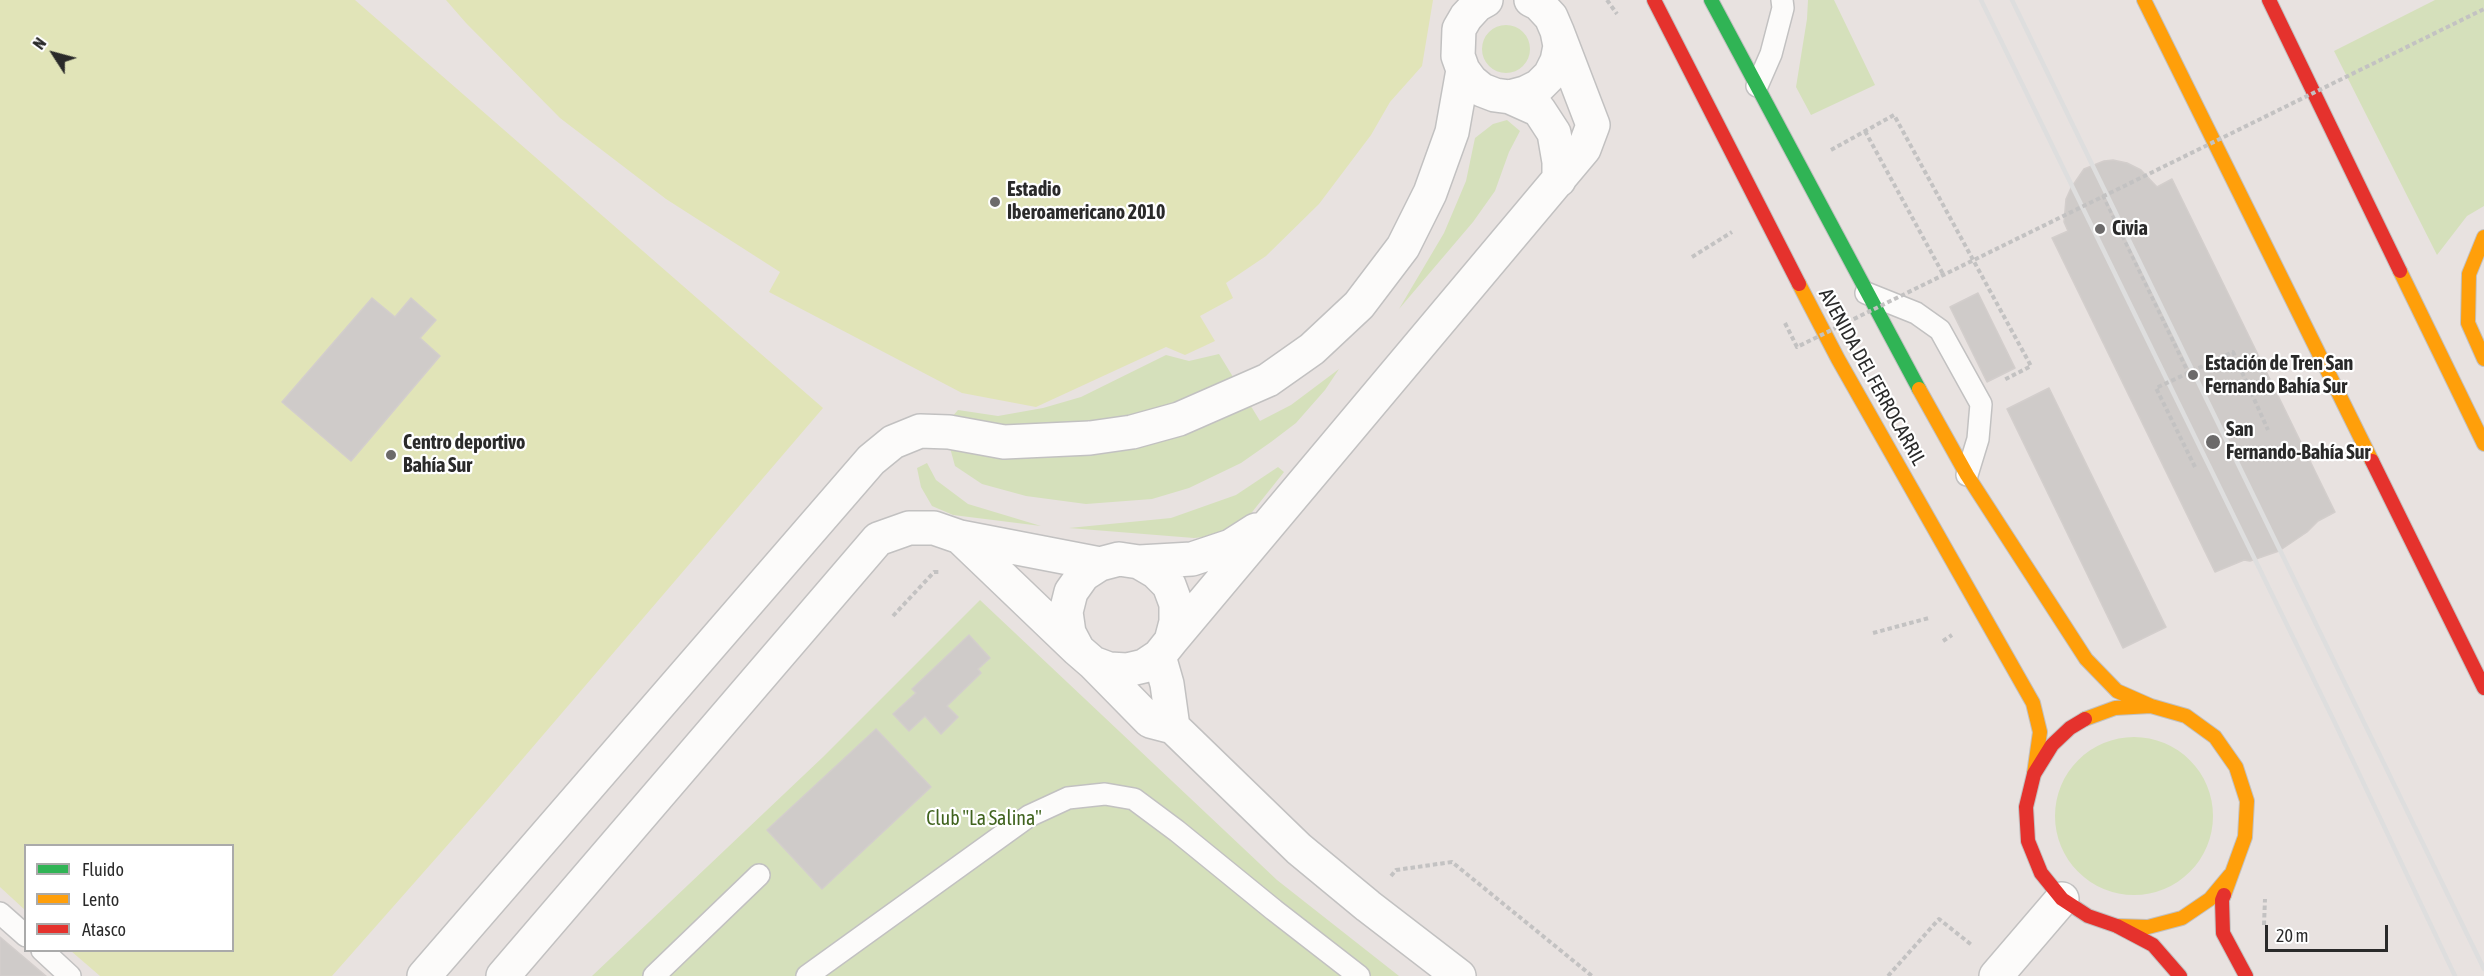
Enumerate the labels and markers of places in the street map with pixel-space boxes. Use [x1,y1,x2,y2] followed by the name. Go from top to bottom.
[1007,178,1165,225] place label: Estadio Iberoamericano 2010
[988,195,1002,209] marker: Estadio Iberoamericano 2010
[2112,217,2148,241] place label: Civia
[2093,222,2107,236] marker: Civia
[2205,352,2353,399] place label: Estación de Tren San Fernando Bahía Sur
[2186,368,2200,382] marker: Estación de Tren San Fernando Bahía Sur
[2226,418,2370,465] place label: San Fernando-Bahía Sur
[403,431,526,478] place label: Centro deportivo Bahía Sur
[2204,433,2222,451] marker: San Fernando-Bahía Sur
[384,448,398,462] marker: Centro deportivo Bahía Sur

